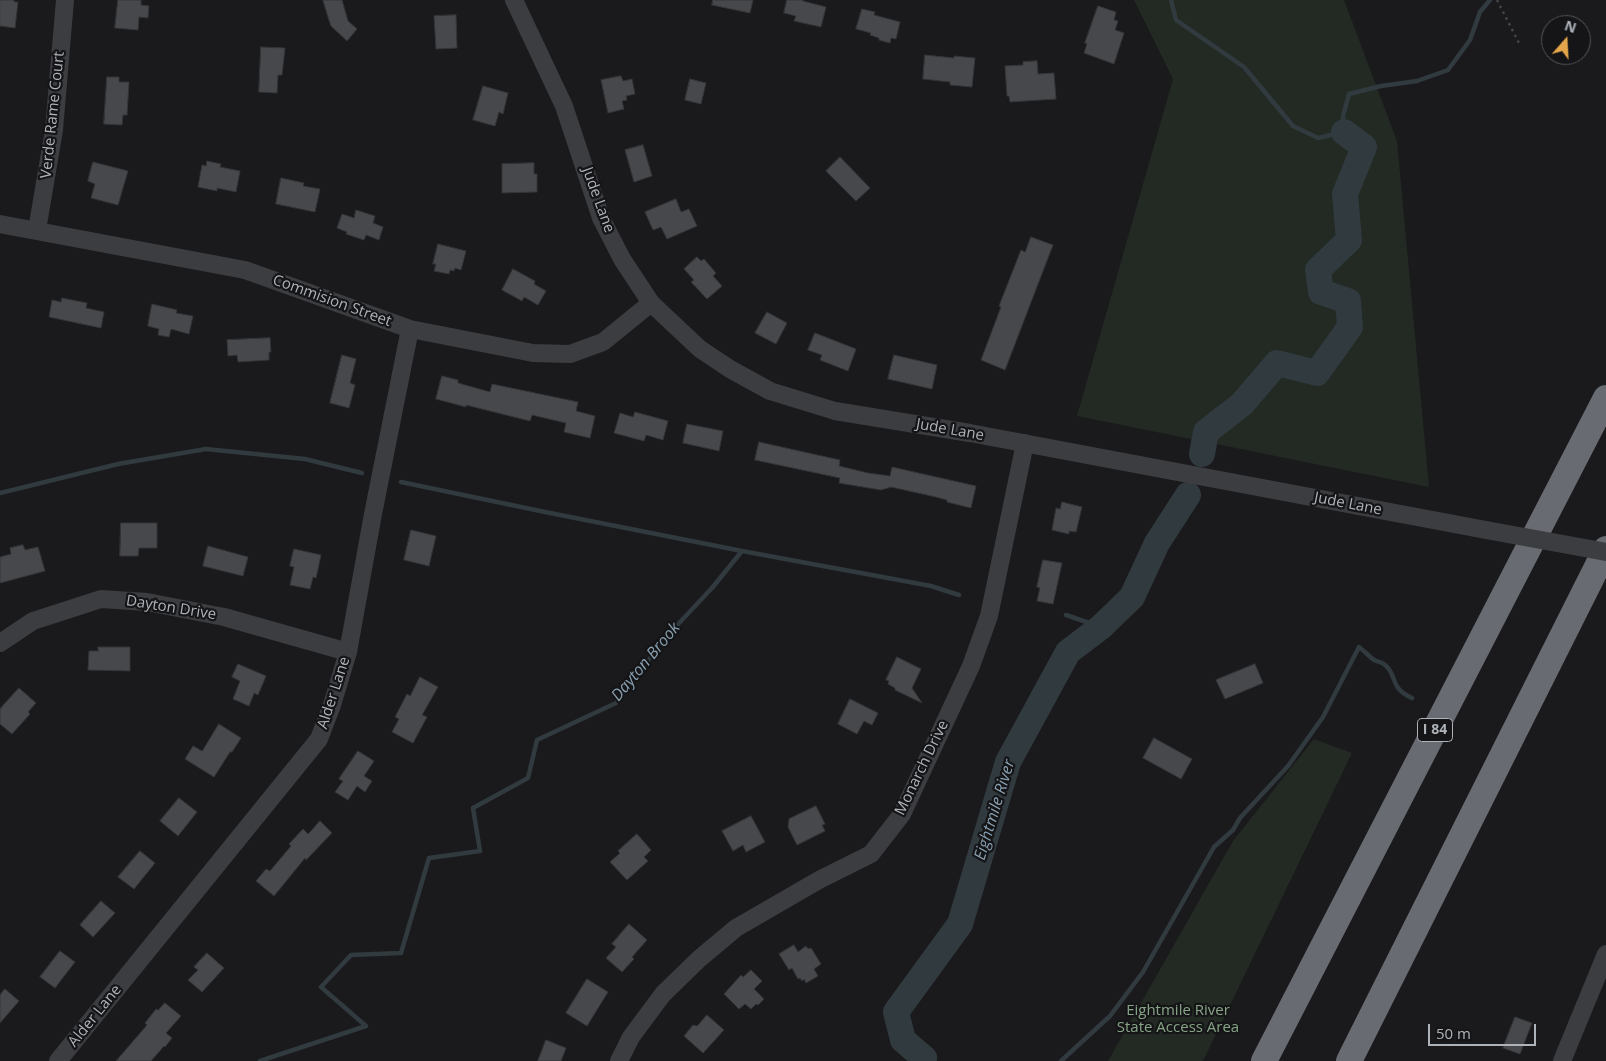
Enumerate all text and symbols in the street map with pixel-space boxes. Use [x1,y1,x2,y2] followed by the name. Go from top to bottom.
[1541,15,1591,65] north arrow
[1562,15,1579,37] text: N
[37,50,69,180] street label: Verde Rame Court
[578,165,618,235] street label: Jude Lane
[270,271,394,331] street label: Commision Street
[915,415,985,445] street label: Jude Lane
[1313,489,1383,519] street label: Jude Lane
[125,592,217,624] street label: Dayton Drive
[608,619,684,705] water label: Dayton Brook
[314,655,354,731] street label: Alder Lane
[891,718,953,818] street label: Monarch Drive
[1418,718,1452,742] road number: I 84
[971,757,1019,863] water label: Eightmile River
[65,981,125,1051] street label: Alder Lane
[1117,1002,1239,1037] park label: Eightmile River State Access Area
[1431,1014,1538,1046] scale bar
[1436,1023,1471,1043] text: 50 m

